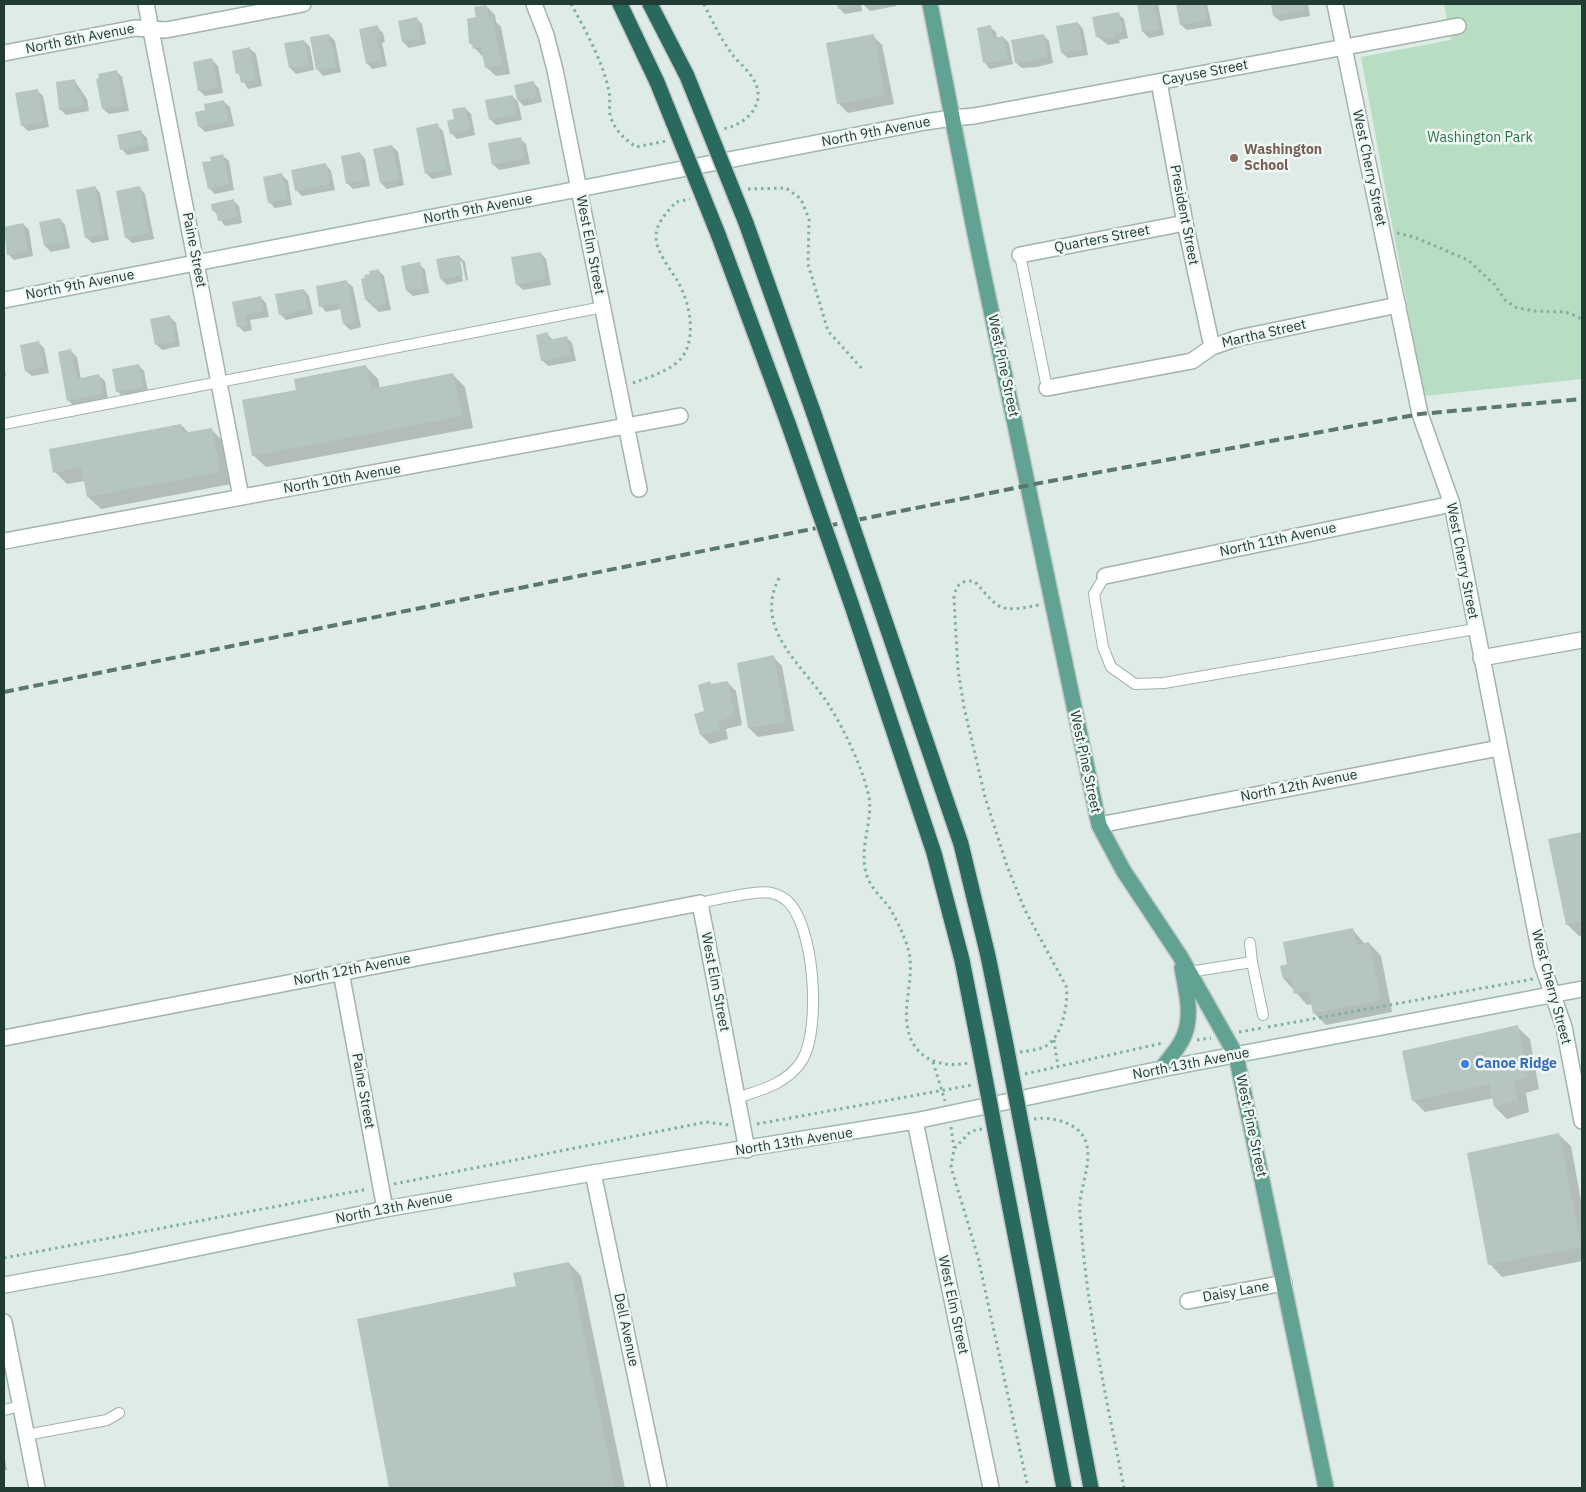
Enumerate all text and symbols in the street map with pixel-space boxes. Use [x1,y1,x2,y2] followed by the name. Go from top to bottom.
[24,20,136,58] street label: North 8th Avenue
[1161,56,1249,90] street label: Cayuse Street
[1348,108,1390,228] street label: West Cherry Street
[820,113,932,151] street label: North 9th Avenue
[1427,130,1533,146] park label: Washington Park
[1244,142,1322,174] place label: Washington School
[1228,152,1240,164] marker: Washington School
[1166,163,1202,267] street label: President Street
[422,190,534,228] street label: North 9th Avenue
[572,194,608,296] street label: West Elm Street
[178,211,210,289] street label: Paine Street
[1053,222,1151,256] street label: Quarters Street
[24,266,136,304] street label: North 9th Avenue
[984,313,1022,419] street label: West Pine Street
[1220,316,1308,352] street label: Martha Street
[282,460,402,498] street label: North 10th Avenue
[1442,501,1482,621] street label: West Cherry Street
[1218,519,1338,561] street label: North 11th Avenue
[1066,709,1104,815] street label: West Pine Street
[1239,766,1359,806] street label: North 12th Avenue
[1528,928,1574,1046] street label: West Cherry Street
[697,931,733,1033] street label: West Elm Street
[292,950,412,990] street label: North 12th Avenue
[1131,1044,1251,1084] street label: North 13th Avenue
[348,1052,378,1130] street label: Paine Street
[1475,1056,1557,1072] place label: Canoe Ridge
[1459,1058,1471,1070] marker: Canoe Ridge
[1232,1073,1270,1179] street label: West Pine Street
[734,1124,854,1160] street label: North 13th Avenue
[334,1188,454,1228] street label: North 13th Avenue
[934,1254,972,1356] street label: West Elm Street
[1201,1278,1271,1306] street label: Daisy Lane
[610,1292,642,1368] street label: Dell Avenue

